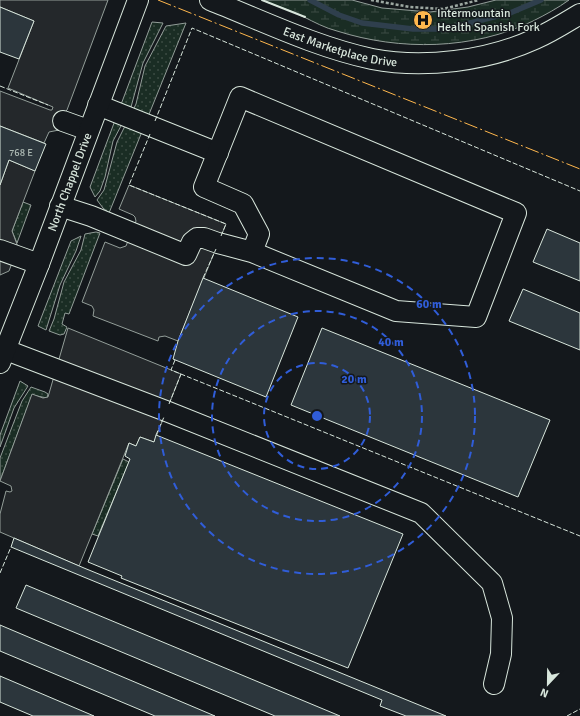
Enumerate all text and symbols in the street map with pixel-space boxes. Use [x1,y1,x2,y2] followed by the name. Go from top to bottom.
[437,6,540,35] place label: Intermountain Health Spanish Fork
[412,9,434,31] hospital icon: Intermountain Health Spanish Fork
[281,24,398,70] street label: East Marketplace Drive
[45,131,96,234] street label: North Chappel Drive
[9,147,33,159] house number: 768 E
[416,297,442,312] text: 60 m
[378,335,404,350] text: 40 m
[341,372,367,387] text: 20 m
[310,409,324,423] centre of rings
[528,664,568,704] north arrow
[538,685,550,700] text: N

